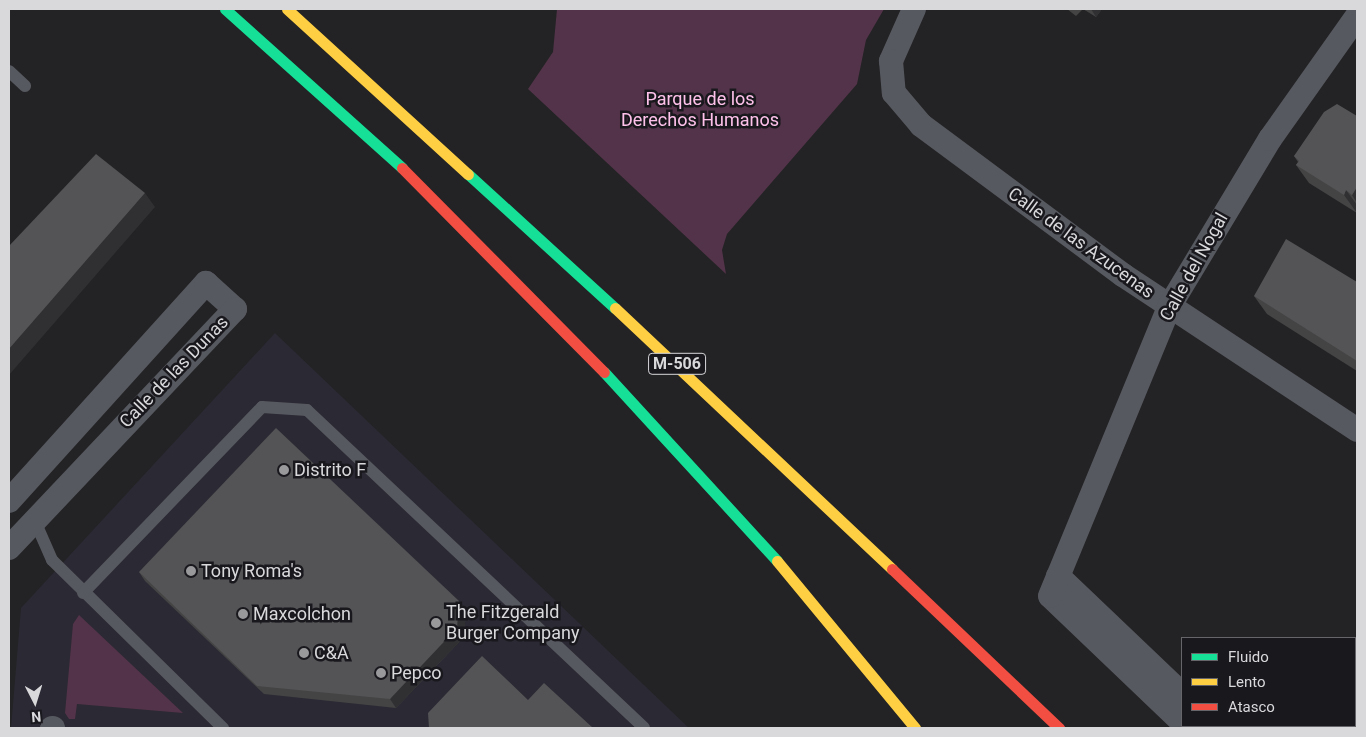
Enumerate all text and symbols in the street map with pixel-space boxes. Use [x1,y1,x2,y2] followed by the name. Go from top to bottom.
[621,89,779,132] park label: Parque de los Derechos Humanos
[1004,183,1158,303] street label: Calle de las Azucenas
[1155,209,1233,325] street label: Calle del Nogal
[115,312,233,432] street label: Calle de las Dunas
[647,350,707,378] road number: M-506
[294,459,366,481] place label: Distrito F
[278,464,290,476] marker: Distrito F
[201,560,302,582] place label: Tony Roma's
[185,565,197,577] marker: Tony Roma's
[446,602,579,644] place label: The Fitzgerald Burger Company
[253,603,351,625] place label: Maxcolchon
[237,608,249,620] marker: Maxcolchon
[430,617,442,629] marker: The Fitzgerald Burger Company
[1181,637,1356,727] legend
[314,642,349,664] place label: C&A
[298,647,310,659] marker: C&A
[1228,648,1269,666] text: Fluido
[391,662,442,684] place label: Pepco
[375,667,387,679] marker: Pepco
[1228,673,1266,691] text: Lento
[10,677,60,727] north arrow
[1228,698,1275,716] text: Atasco
[31,709,42,725] text: N

